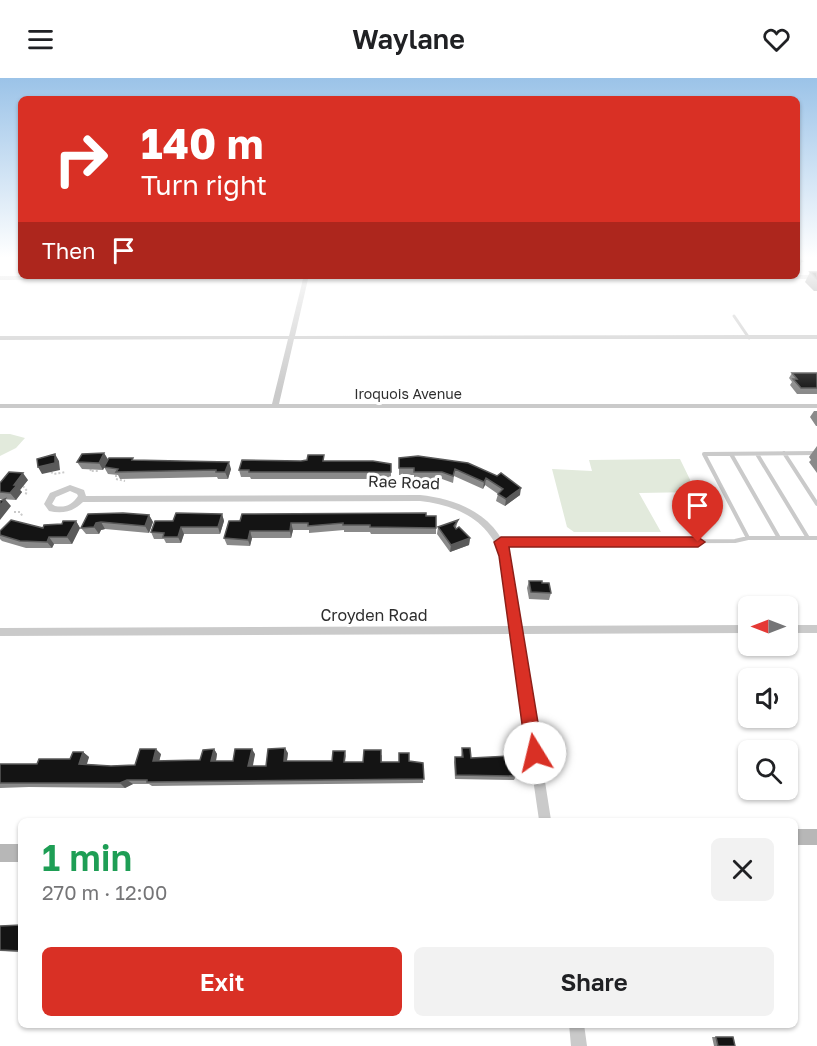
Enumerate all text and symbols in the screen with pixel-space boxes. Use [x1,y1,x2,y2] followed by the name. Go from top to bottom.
[24,23,57,56] icon: menu
[352,23,465,55] text: Waylane
[760,23,793,56] icon: heart
[141,118,263,168] text: 140 m
[42,120,120,198] icon: right
[141,169,267,201] text: Turn right
[107,234,140,267] icon: arrive
[42,237,95,264] text: Then
[354,385,462,402] street label: Iroquois Avenue
[368,471,440,493] street label: Rae Road
[672,480,723,542] pin
[681,489,714,522] icon: arrive
[738,596,798,656] north arrow
[738,596,798,800] map controls
[320,605,428,625] street label: Croyden Road
[738,668,798,728] button: sound
[503,721,567,785] position arrow
[738,740,798,800] button: search
[42,836,132,879] text: 1 min
[711,838,774,901] button: close
[42,880,167,904] text: 270 m · 12:00
[42,947,402,1016] button: Exit
[414,947,774,1016] button: Share

